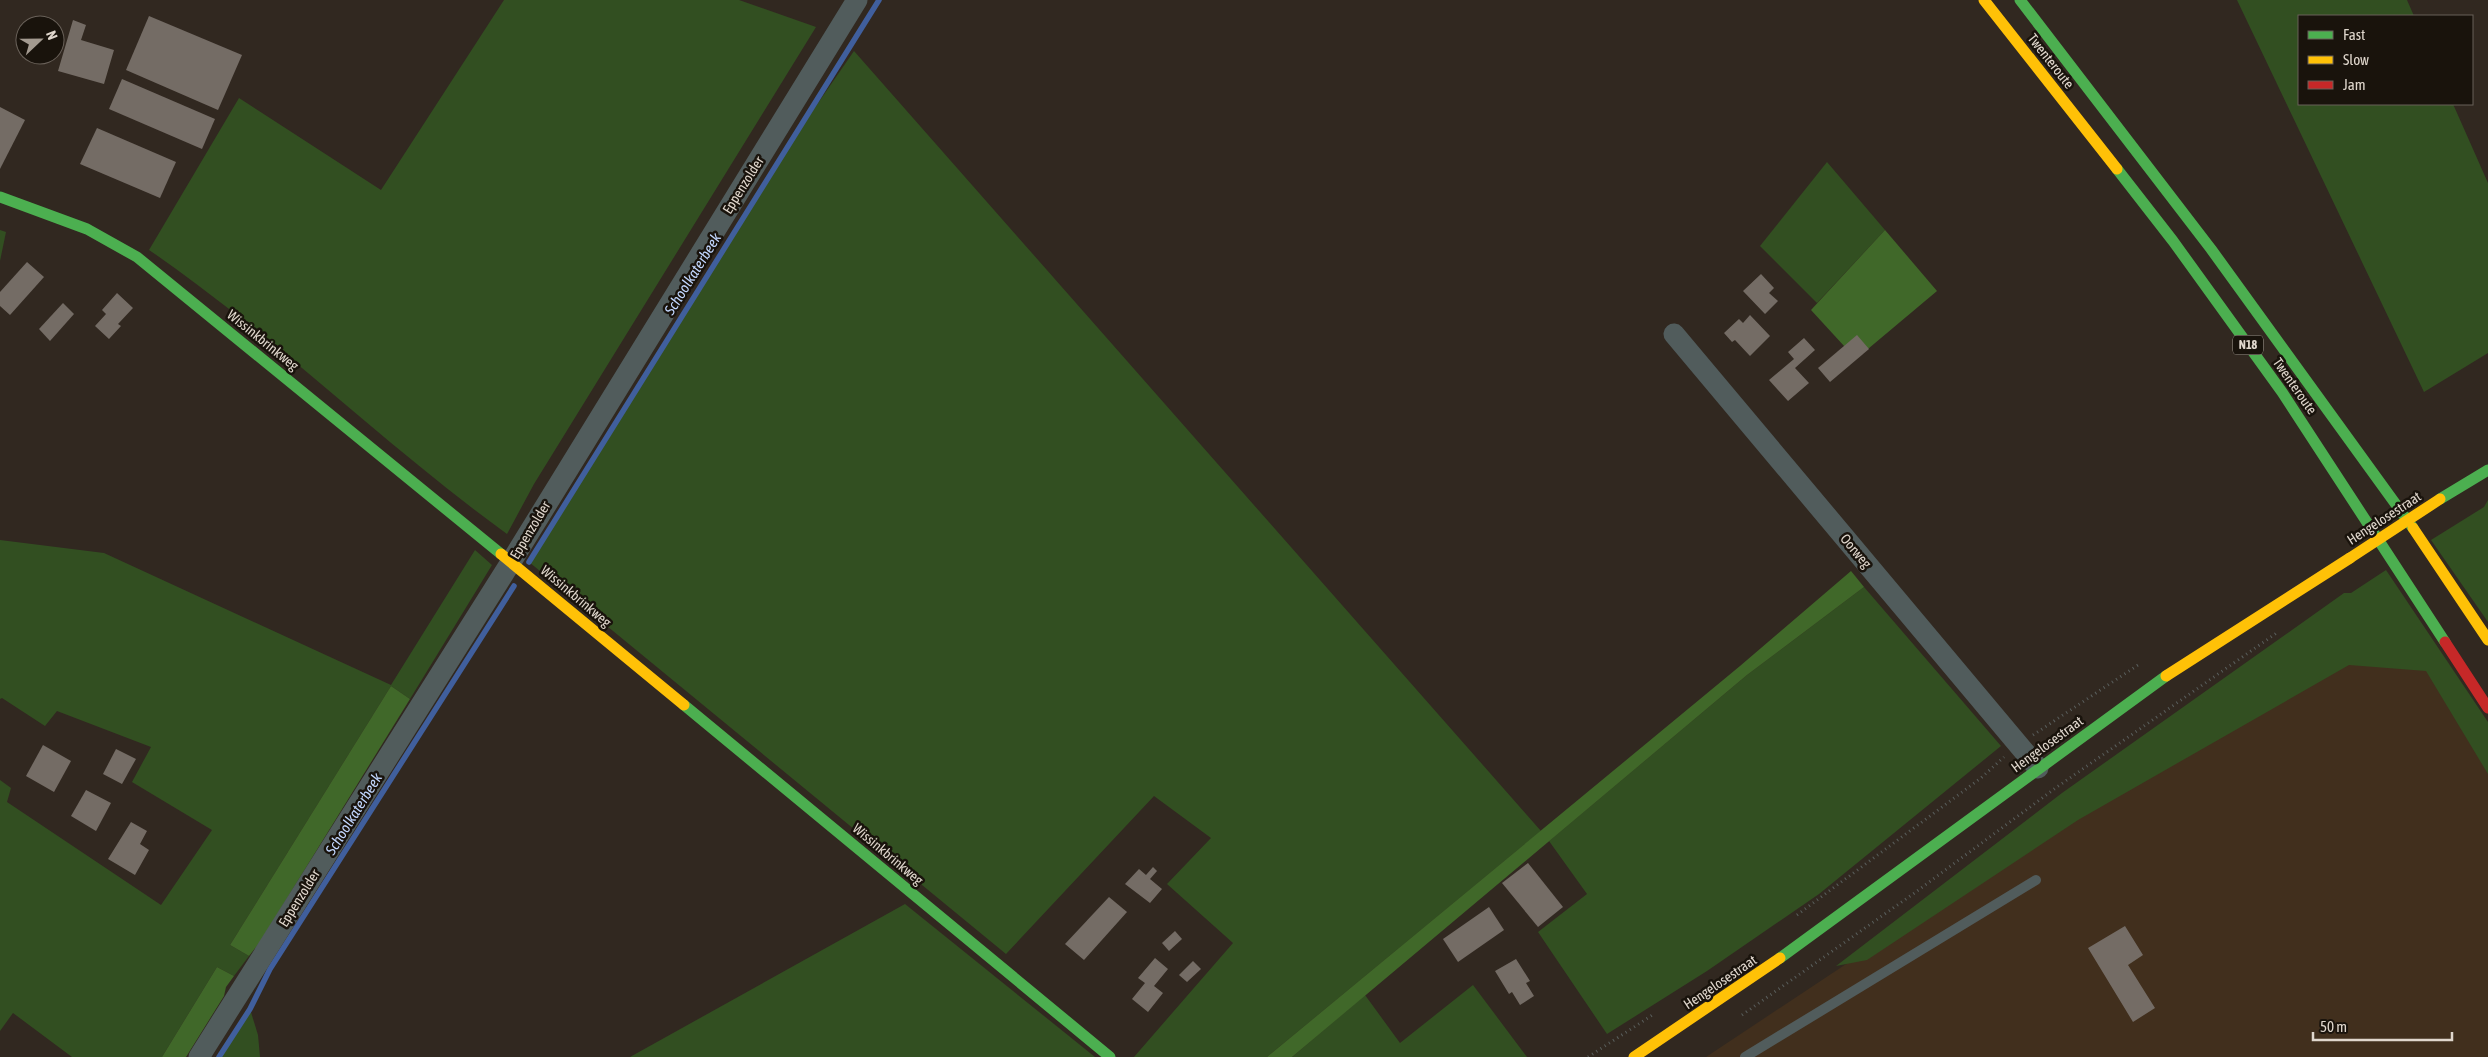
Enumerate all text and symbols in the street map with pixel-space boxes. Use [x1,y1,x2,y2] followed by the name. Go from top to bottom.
[15,15,65,65] north arrow
[2298,15,2473,105] legend
[2343,26,2365,43] text: Fast
[43,28,61,42] text: N
[2025,30,2077,92] street label: Twenteroute
[2343,51,2369,68] text: Slow
[2343,76,2366,93] text: Jam
[719,153,767,217] street label: Eppenzolder
[660,229,725,318] water label: Schoolkaterbeek
[224,306,302,374] street label: Wissinkbrinkweg
[2233,336,2263,354] road number: N18
[2270,355,2320,417] street label: Twenteroute
[2344,488,2424,548] street label: Hengelosestraat
[507,497,554,562] street label: Eppenzolder
[1837,531,1875,571] street label: Oorweg
[538,562,614,630] street label: Wissinkbrinkweg
[2008,713,2086,775] street label: Hengelosestraat
[321,769,386,858] water label: Schoolkaterbeek
[850,820,926,888] street label: Wissinkbrinkweg
[275,866,323,930] street label: Eppenzolder
[1680,952,1760,1012] street label: Hengelosestraat
[2313,1010,2452,1042] scale bar
[2320,1018,2347,1035] text: 50 m

